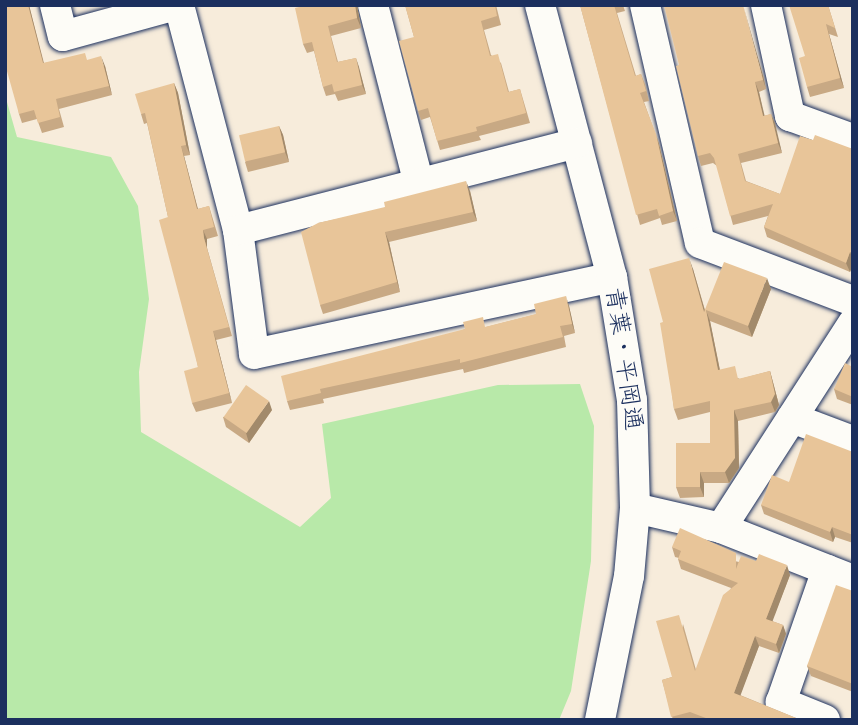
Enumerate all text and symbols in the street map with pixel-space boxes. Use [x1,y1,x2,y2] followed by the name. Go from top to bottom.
[599,286,647,432] street label: 青葉・平岡通

